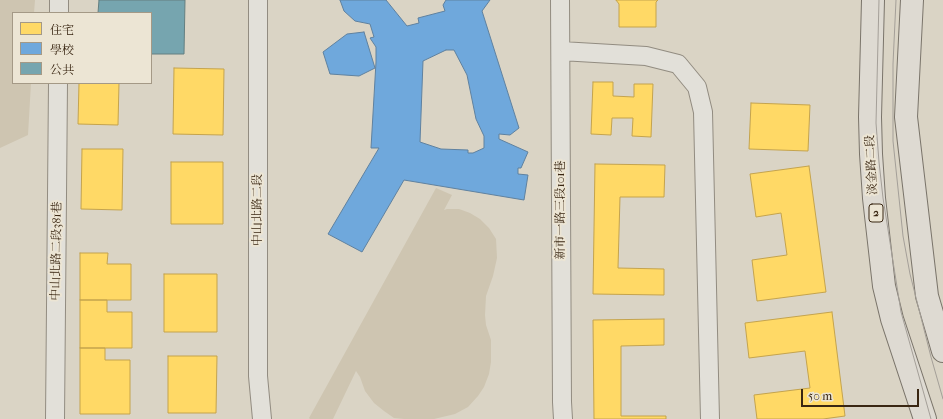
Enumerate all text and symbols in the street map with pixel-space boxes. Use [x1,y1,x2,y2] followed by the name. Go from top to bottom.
[12,12,152,84] legend
[50,23,74,37] text: 住宅
[50,43,74,57] text: 學校
[50,63,74,77] text: 公共
[863,135,881,195] street label: 淡金路二段
[554,160,568,260] street label: 新市一路三段101巷
[251,174,265,246] street label: 中山北路二段
[49,201,65,301] street label: 中山北路二段381巷
[869,204,883,222] road number: 2
[803,381,921,407] scale bar
[808,389,832,403] text: 50 m

